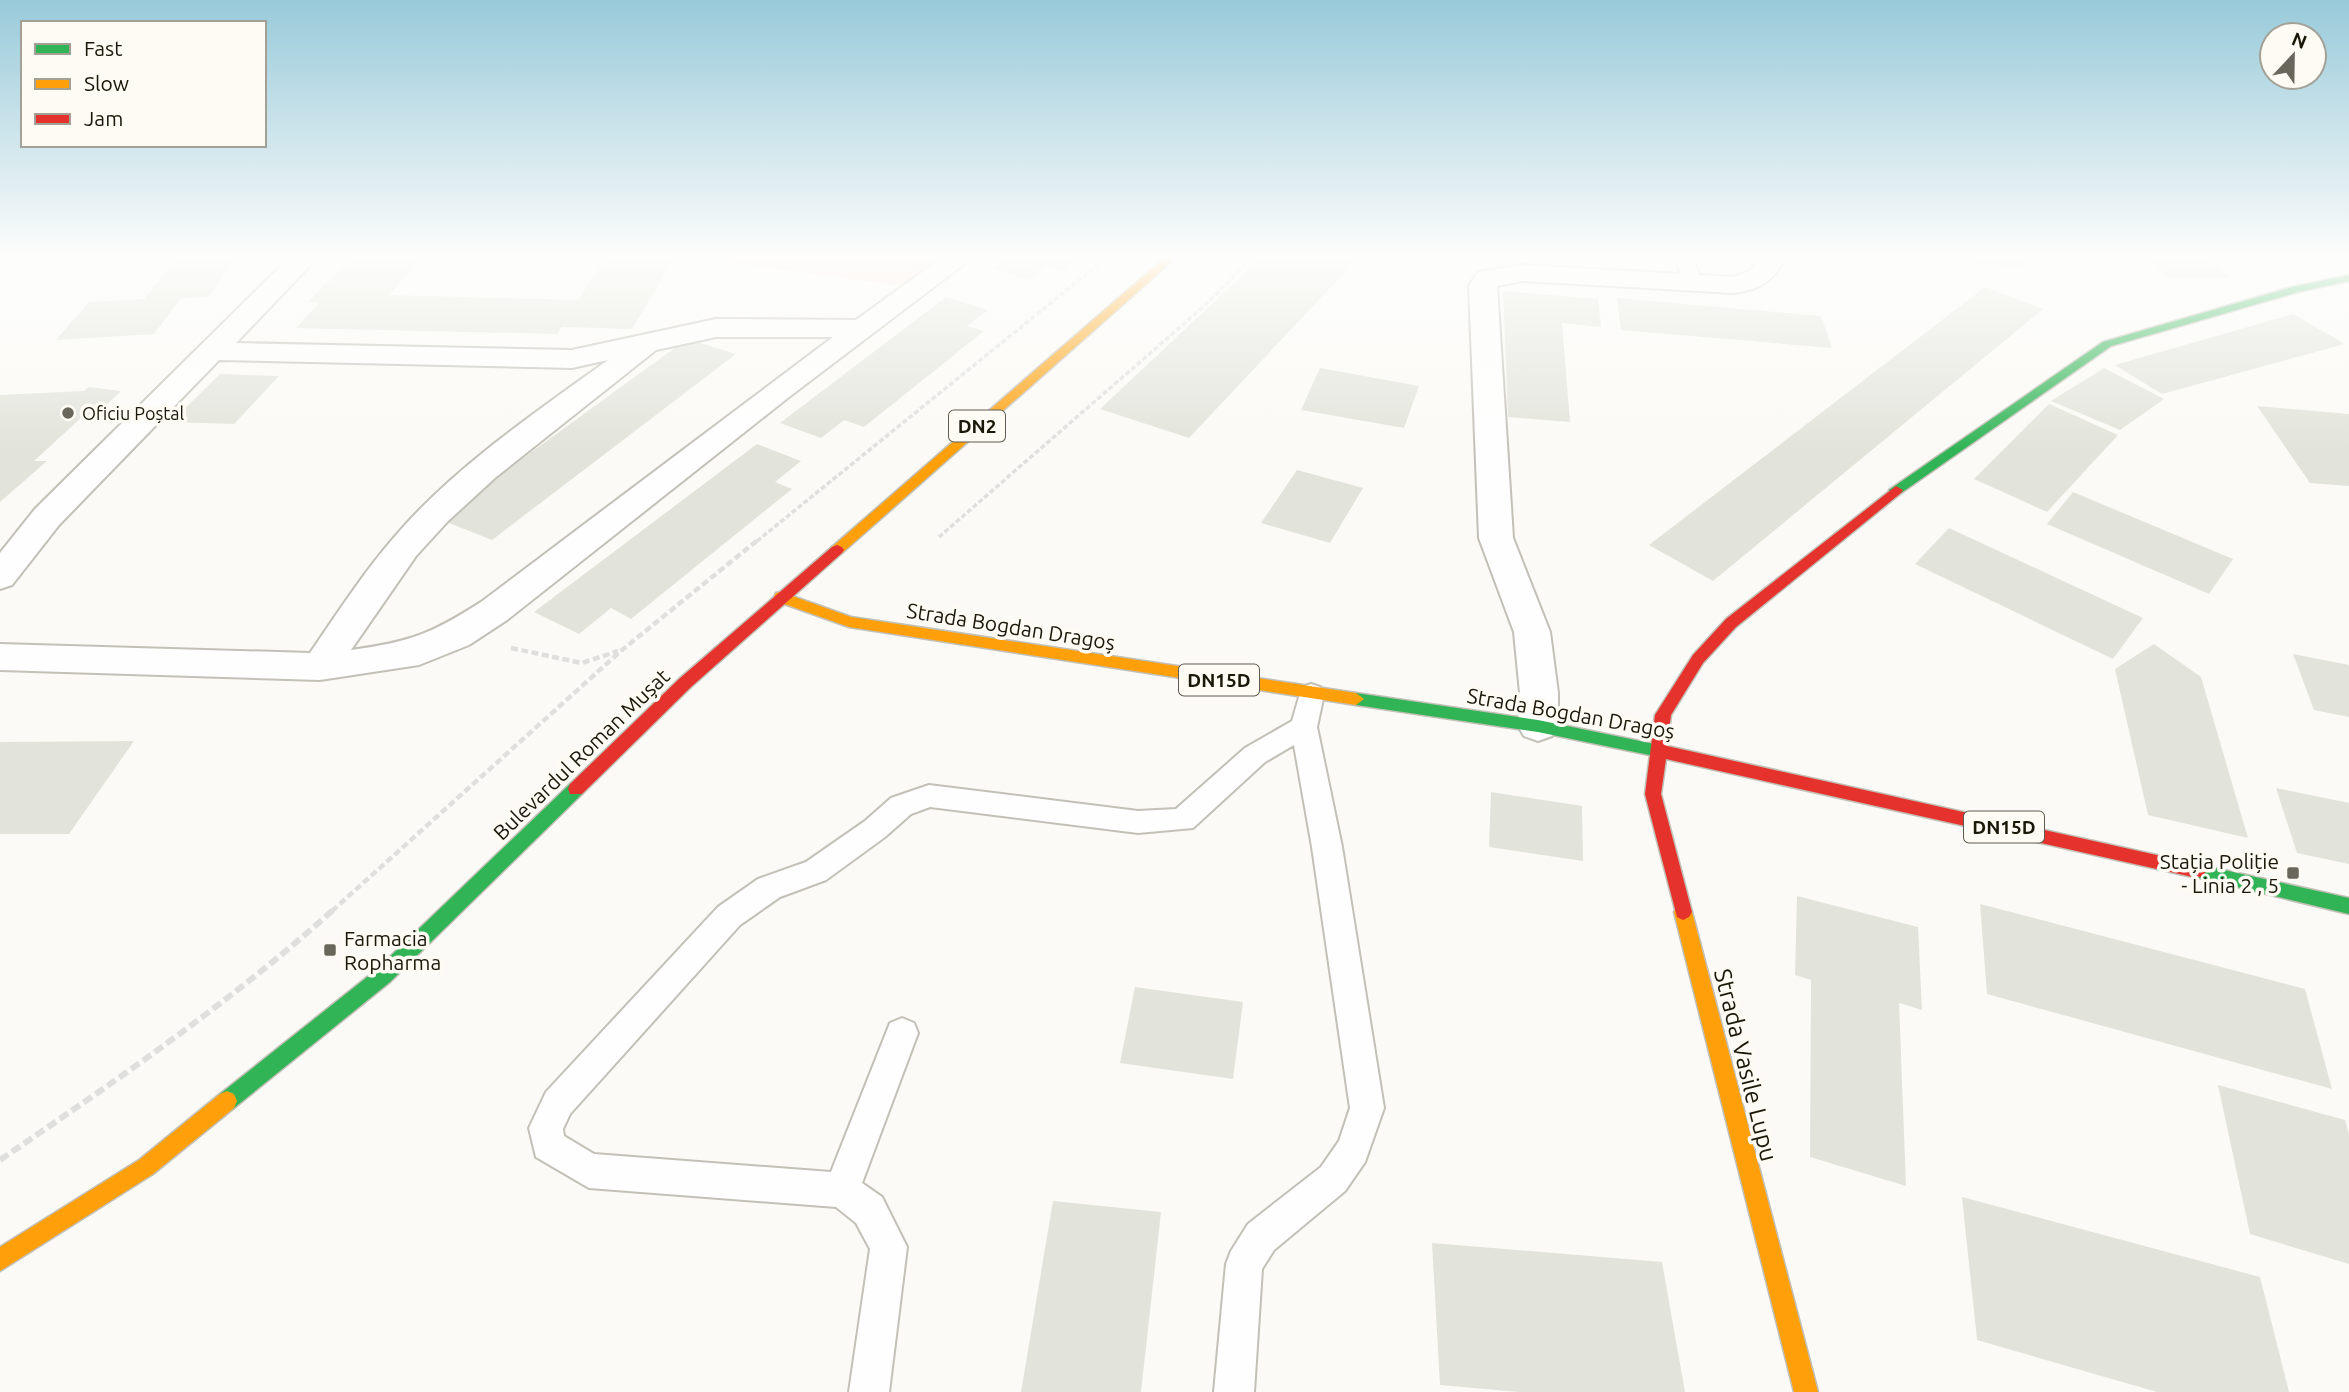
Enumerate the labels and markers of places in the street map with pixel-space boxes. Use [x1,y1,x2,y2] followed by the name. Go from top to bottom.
[82,403,185,423] place label: Oficiu Poștal
[60,405,76,421] marker: Oficiu Poștal
[2160,849,2279,897] place label: Stația Poliție - Linia 2 , 5
[2285,865,2301,881] marker: Stația Poliție - Linia 2 , 5
[344,926,441,974] place label: Farmacia Ropharma
[322,942,338,958] marker: Farmacia Ropharma

